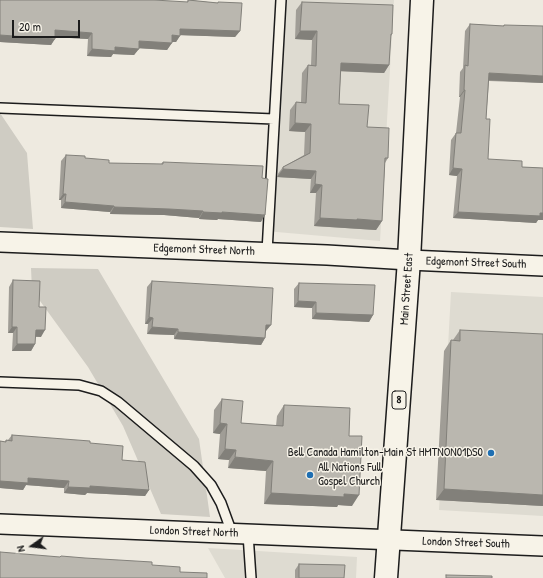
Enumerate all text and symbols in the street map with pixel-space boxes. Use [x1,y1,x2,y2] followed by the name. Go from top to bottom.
[14,12,82,38] scale bar
[19,18,41,35] text: 20 m
[153,241,255,259] street label: Edgemont Street North
[397,253,417,325] street label: Main Street East
[426,254,526,272] street label: Edgemont Street South
[392,391,406,409] road number: 8
[288,446,483,460] place label: Bell Canada Hamilton-Main St HMTNON01DS0
[486,448,496,458] marker: Bell Canada Hamilton-Main St HMTNON01DS0
[318,461,382,489] place label: All Nations Full Gospel Church
[305,470,315,480] marker: All Nations Full Gospel Church
[150,523,238,541] street label: London Street North
[12,526,52,566] north arrow
[422,534,510,552] street label: London Street South
[13,544,28,553] text: N

